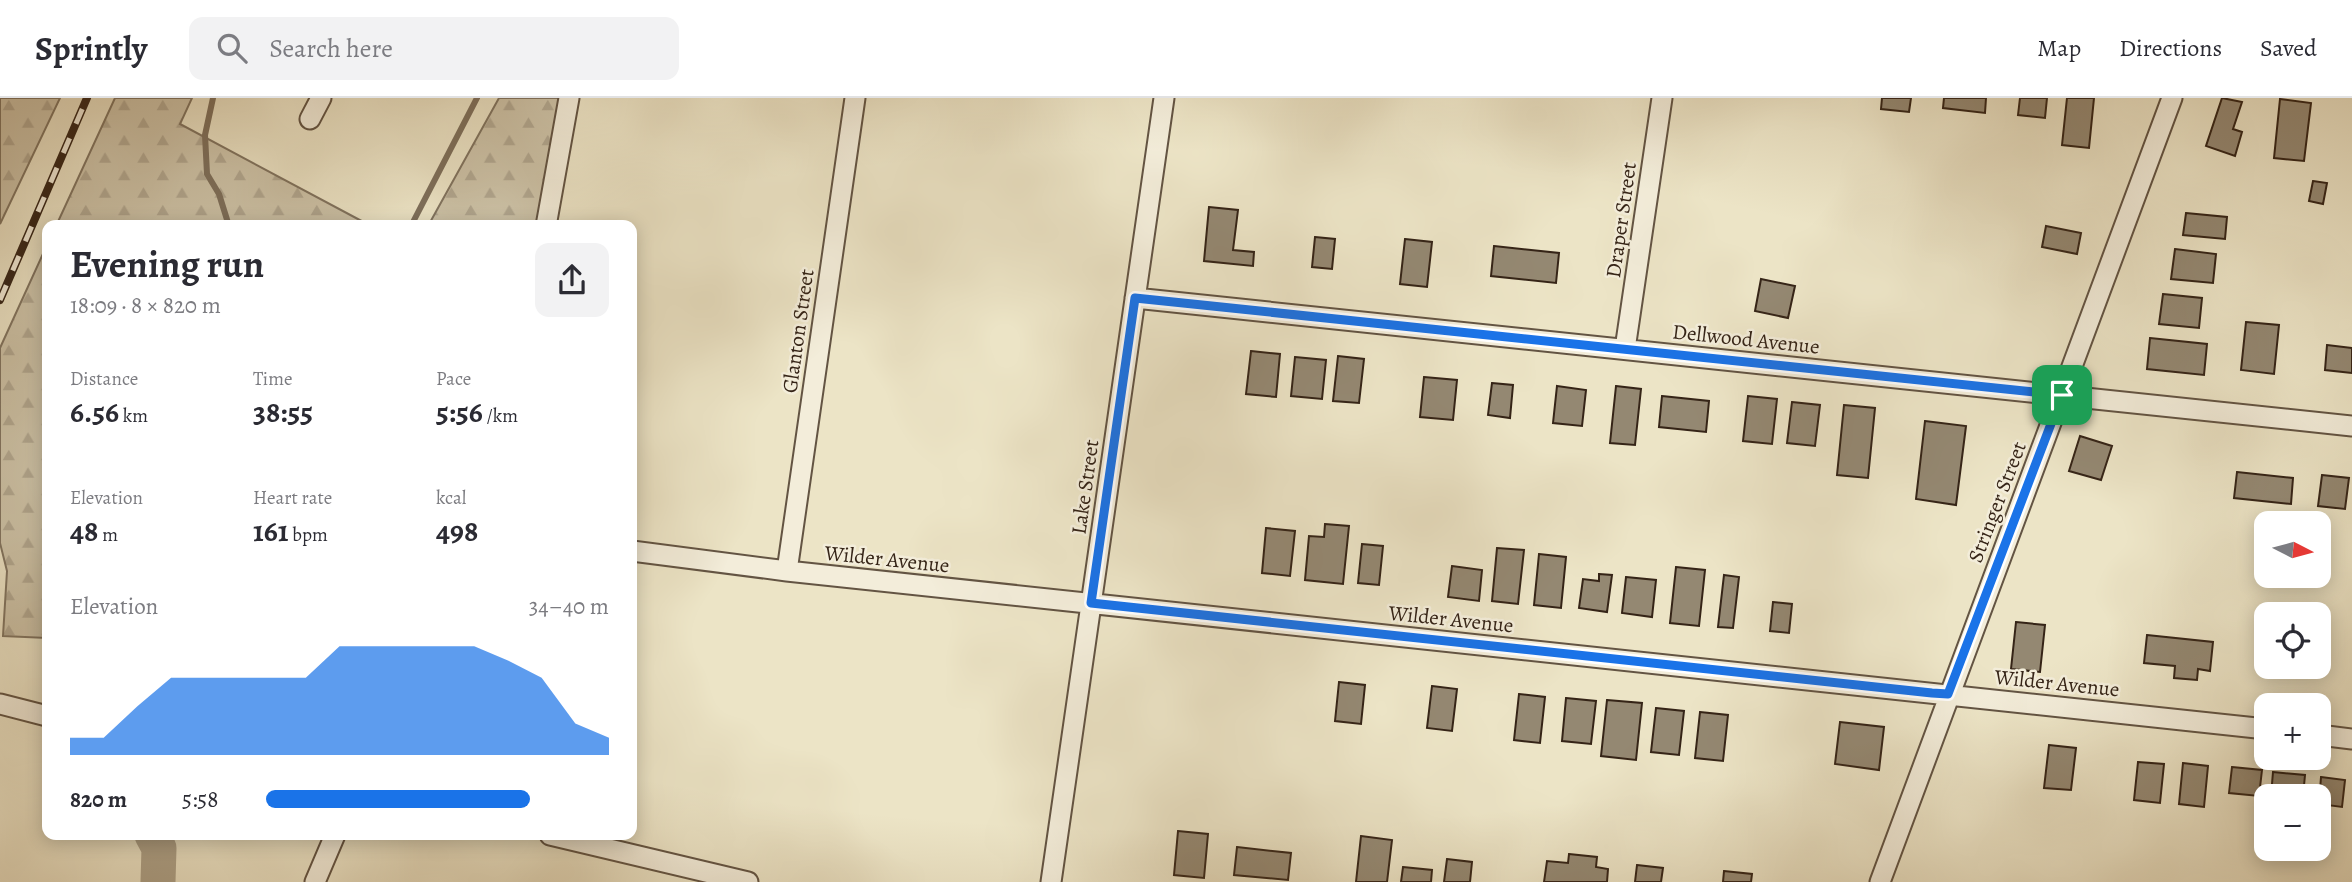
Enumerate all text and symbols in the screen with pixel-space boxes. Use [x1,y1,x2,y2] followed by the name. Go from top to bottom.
[189,17,679,80] search box
[35,26,147,71] text: Sprintly
[213,29,251,67] icon: search
[269,31,393,66] text: Search here
[2037,32,2081,64] text: Map
[2119,32,2222,64] text: Directions
[2260,32,2317,64] text: Saved
[1599,160,1643,280] street label: Draper Street
[70,238,264,290] text: Evening run
[535,243,609,317] button: share
[775,267,821,395] street label: Glanton Street
[70,290,221,321] text: 18:09 · 8 × 820 m
[1671,317,1821,361] street label: Dellwood Avenue
[2032,365,2092,425] pin
[70,366,138,392] text: Distance
[253,366,292,392] text: Time
[436,366,471,392] text: Pace
[2043,376,2081,414] icon: arrive
[70,392,119,432] text: 6.56
[253,392,313,432] text: 38:55
[436,392,483,432] text: 5:56
[119,403,148,429] text: km
[483,403,518,429] text: /km
[1961,437,2033,566] street label: Stringer Street
[1064,438,1106,536] street label: Lake Street
[70,485,143,511] text: Elevation
[253,485,332,511] text: Heart rate
[436,485,466,511] text: kcal
[70,511,99,551] text: 48
[253,511,289,551] text: 161
[436,511,478,551] text: 498
[2254,511,2331,588] north arrow
[2254,511,2331,861] map controls
[99,522,118,548] text: m
[289,522,328,548] text: bpm
[822,538,951,579] street label: Wilder Avenue
[70,591,158,622] text: Elevation
[529,591,609,622] text: 34–40 m
[1386,598,1515,639] street label: Wilder Avenue
[2254,602,2331,679] button: locate
[1992,662,2121,703] street label: Wilder Avenue
[2254,693,2331,770] button: +
[70,784,127,815] text: 820 m
[182,784,218,815] text: 5:58
[2254,784,2331,861] button: −

